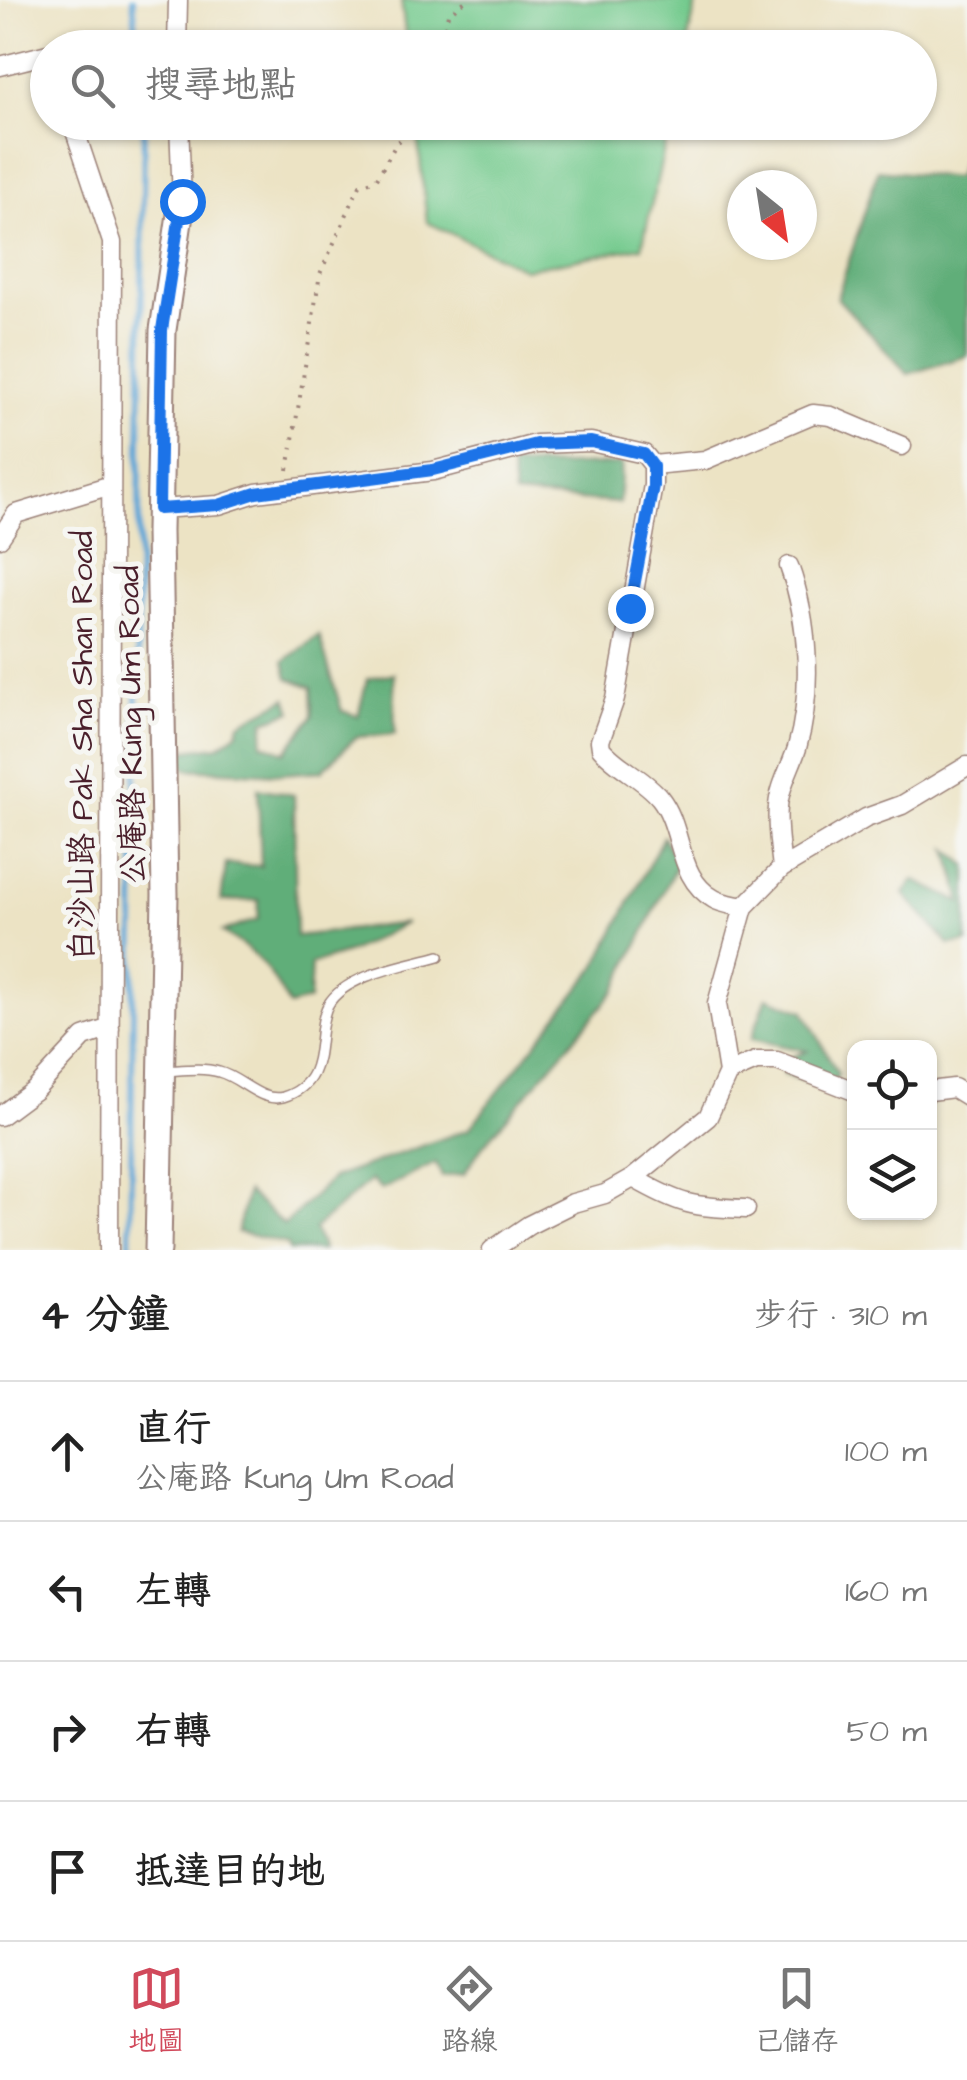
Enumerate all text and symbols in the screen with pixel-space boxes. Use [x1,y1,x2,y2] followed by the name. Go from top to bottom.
[30,30,937,140] search box
[65,58,120,113] icon: search
[145,60,297,112] text: 搜尋地點
[727,170,817,260] north arrow
[160,179,206,225] route start
[60,531,105,961] street label: 白沙山路 Pak Sha Shan Road
[106,565,157,885] street label: 公庵路 Kung Um Road
[608,586,654,632] route end
[847,1040,937,1220] map controls
[847,1040,937,1130] button: locate
[847,1130,937,1220] button: layers
[40,1287,169,1345] text: 4 分鐘
[755,1293,927,1338] text: 步行 · 310 m
[135,1403,211,1455] text: 直行
[40,1424,95,1479] icon: ahead
[845,1429,927,1474] text: 100 m
[135,1456,454,1501] text: 公庵路 Kung Um Road
[40,1564,95,1619] icon: left
[135,1566,211,1618] text: 左轉
[845,1569,927,1614] text: 160 m
[40,1704,95,1759] icon: right
[135,1706,211,1758] text: 右轉
[846,1709,927,1754] text: 50 m
[40,1844,95,1899] icon: arrive
[135,1846,325,1898] text: 抵達目的地
[128,1961,185,2061] tab: 地圖
[441,1961,498,2061] tab: 路線
[754,1961,839,2061] tab: 已儲存

